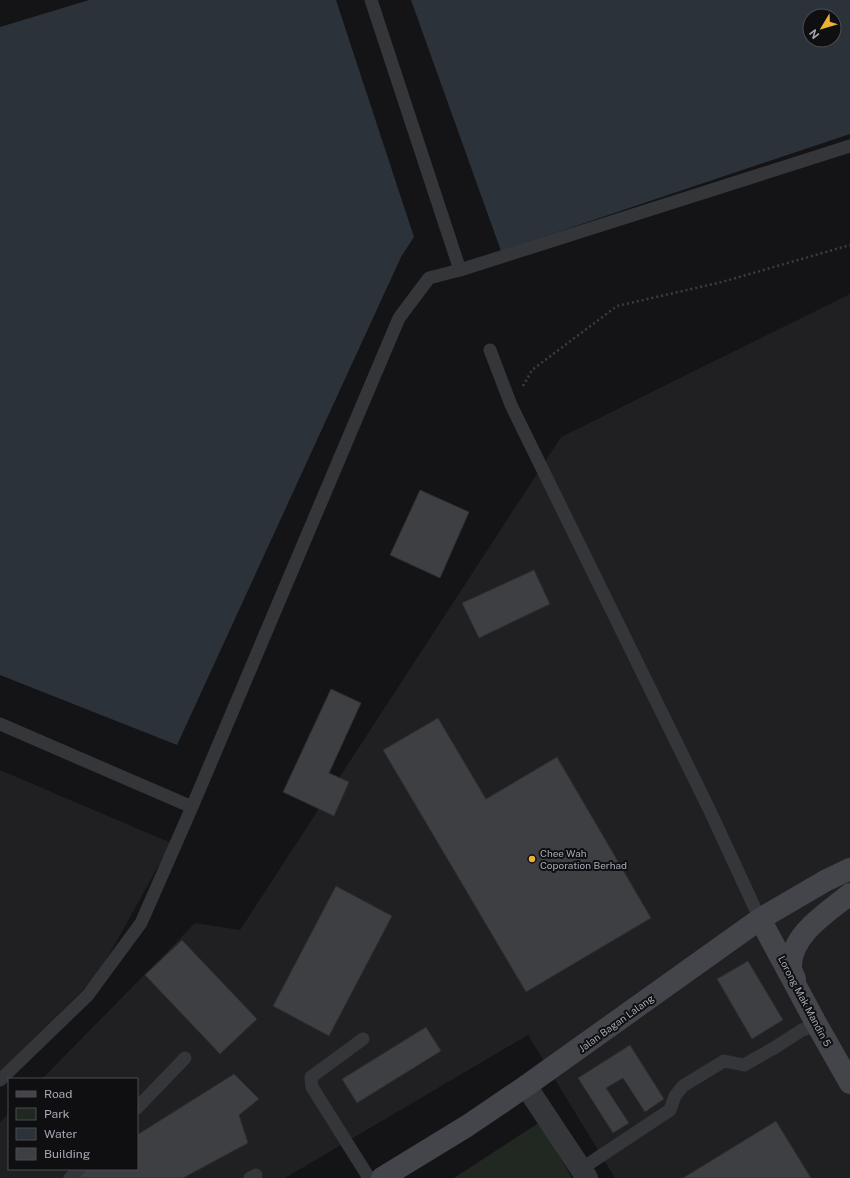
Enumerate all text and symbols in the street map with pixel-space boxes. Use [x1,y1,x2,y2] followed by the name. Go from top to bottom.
[802,8,842,48] north arrow
[807,27,821,41] text: N
[540,847,627,871] place label: Chee Wah Coporation Berhad
[527,854,537,864] marker: Chee Wah Coporation Berhad
[776,954,834,1048] street label: Lorong Mak Mandin 5
[576,992,656,1054] street label: Jalan Bagan Lalang
[8,1078,138,1170] legend
[44,1087,72,1101] text: Road
[44,1107,70,1121] text: Park
[44,1127,78,1141] text: Water
[44,1147,90,1161] text: Building

